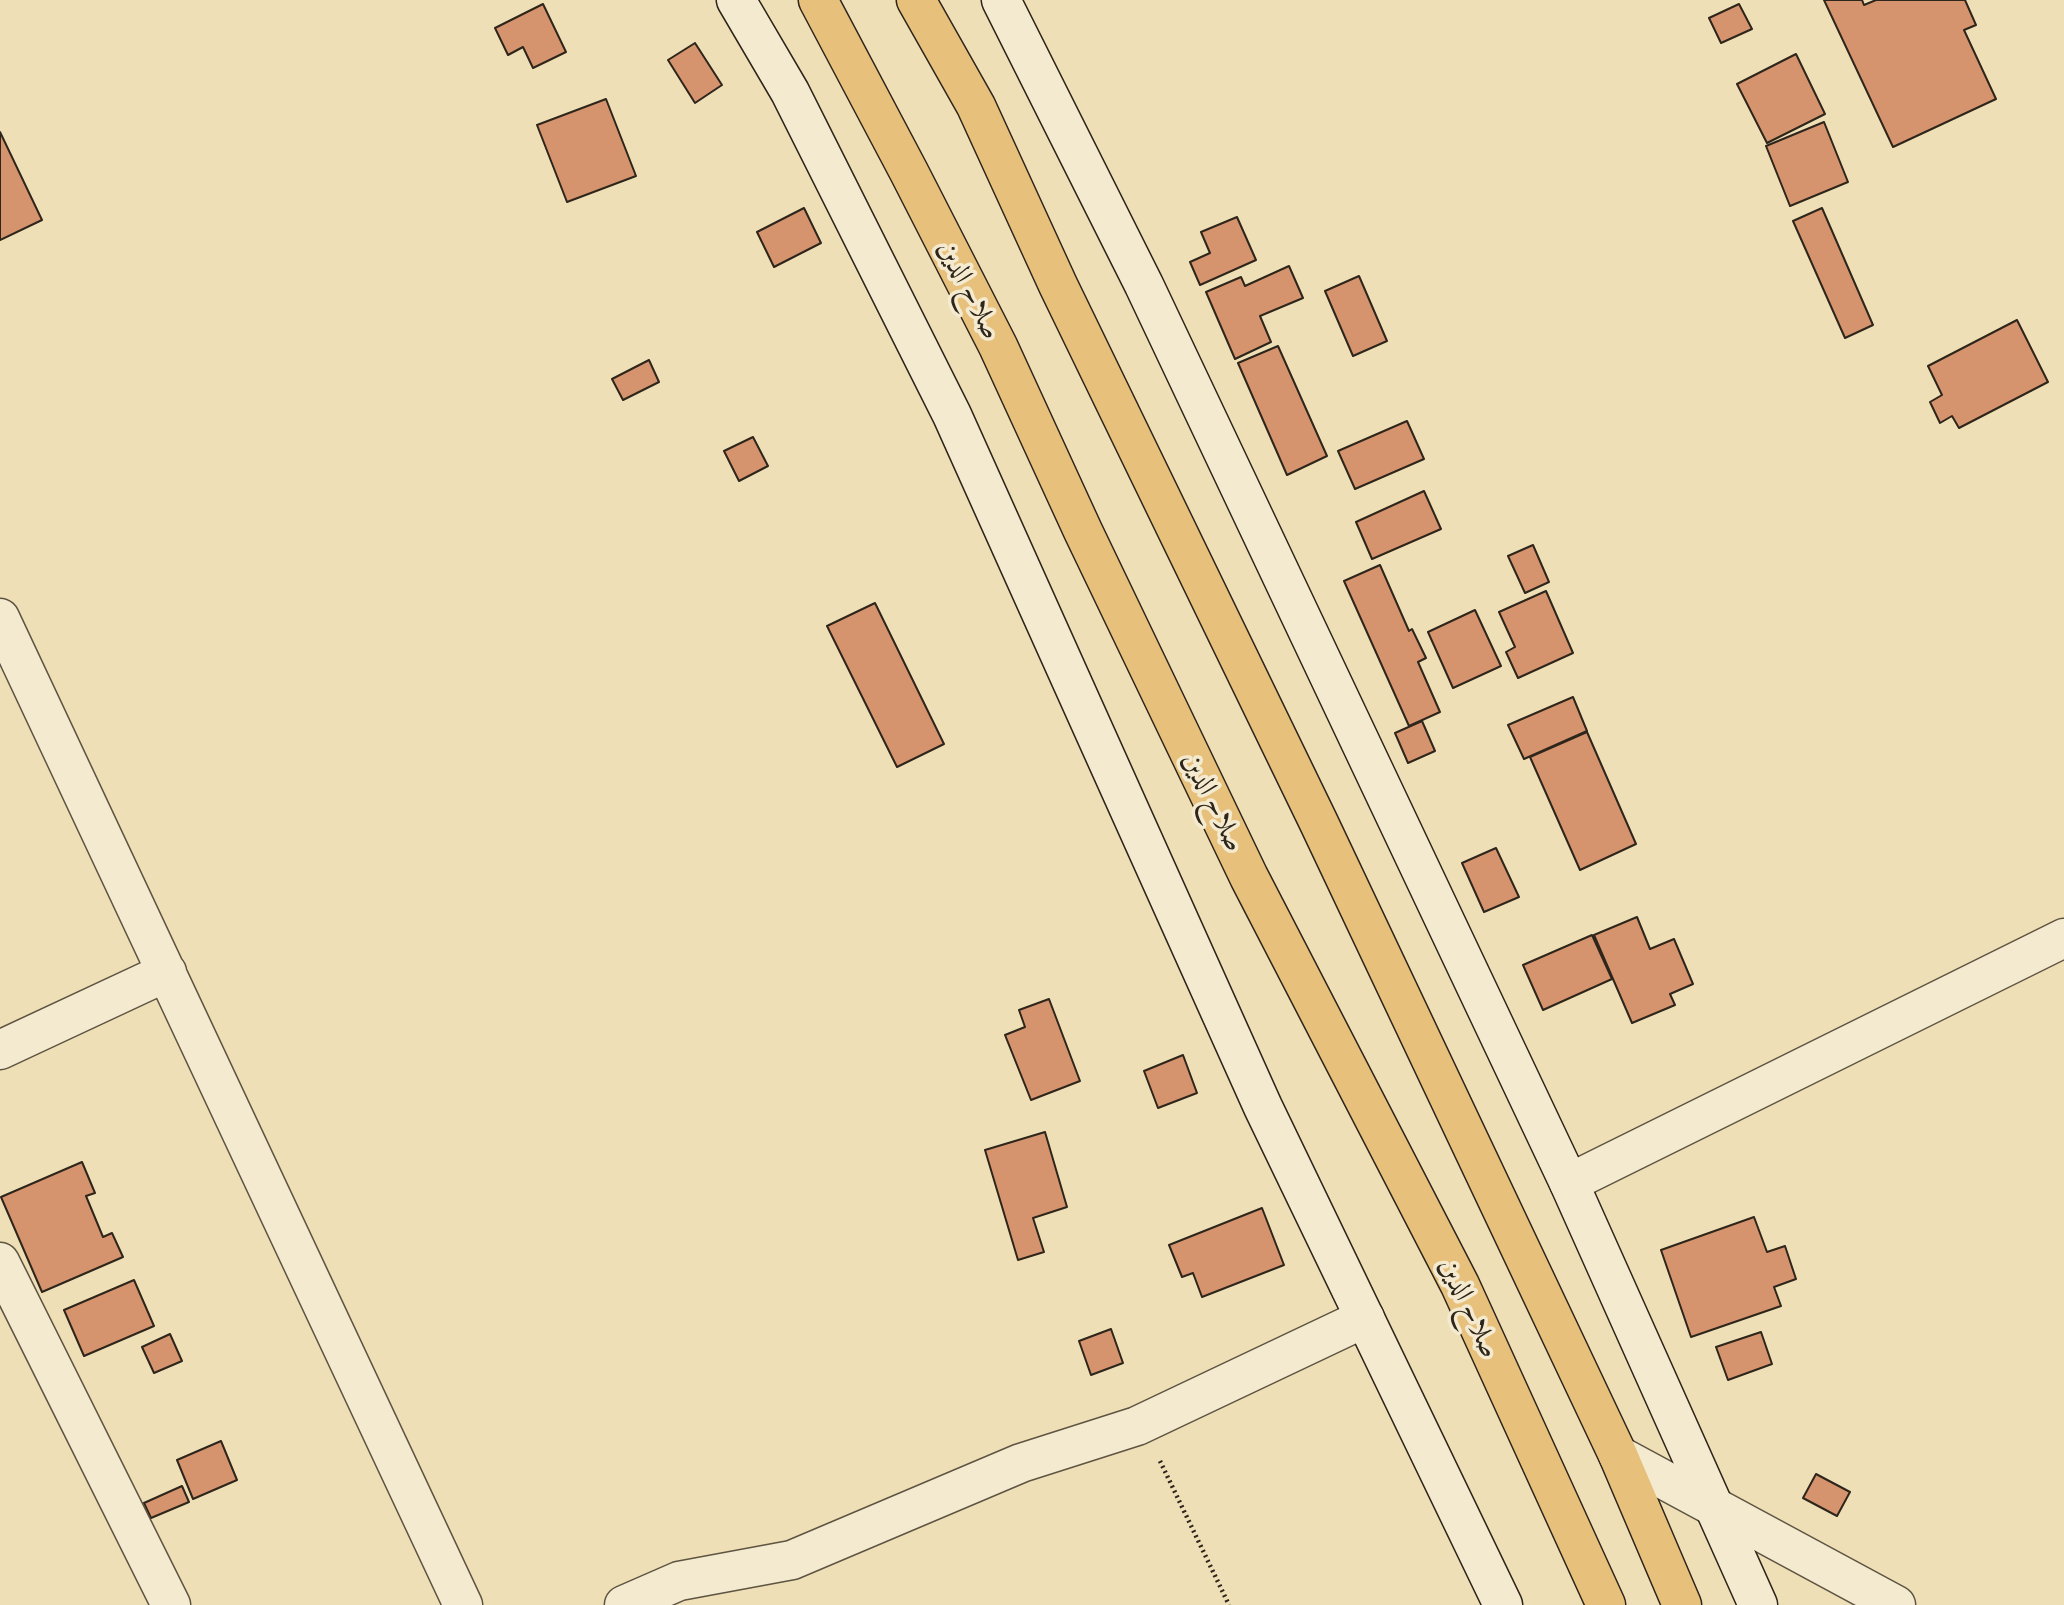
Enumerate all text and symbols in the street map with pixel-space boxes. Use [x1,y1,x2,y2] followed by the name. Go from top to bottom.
[930,235,1008,345] street label: صلاح الدين
[1175,747,1251,857] street label: صلاح الدين
[1431,1253,1507,1363] street label: صلاح الدين

